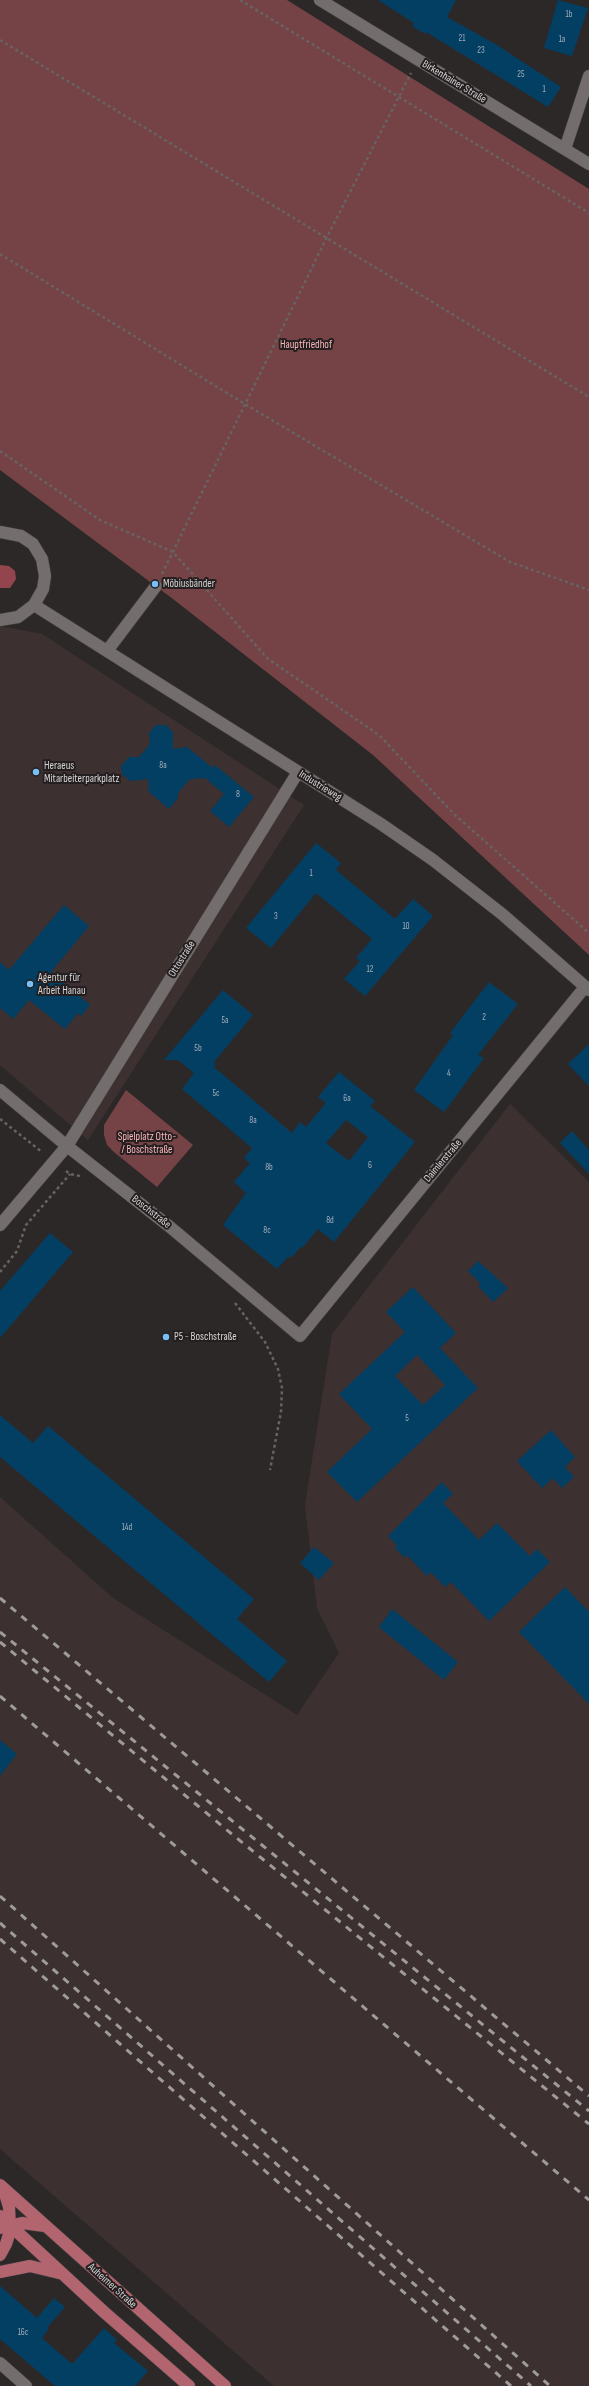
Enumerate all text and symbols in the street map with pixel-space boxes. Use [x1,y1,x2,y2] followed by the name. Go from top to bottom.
[565,10,573,20] house number: 1b
[459,34,465,44] house number: 21
[559,35,565,45] house number: 1a
[477,46,485,56] house number: 23
[419,58,489,106] street label: Birkenhainer Straße
[517,70,525,80] house number: 25
[542,85,546,95] house number: 1
[280,338,332,352] park label: Hauptfriedhof
[163,577,215,591] place label: Möbiusbänder
[150,579,160,589] marker: Möbiusbänder
[44,759,120,785] place label: Heraeus Mitarbeiterparkplatz
[159,761,167,771] house number: 8a
[31,767,41,777] marker: Heraeus Mitarbeiterparkplatz
[296,768,344,804] street label: Industrieweg
[236,790,240,800] house number: 8
[309,869,313,879] house number: 1
[274,912,278,922] house number: 3
[402,922,410,932] house number: 10
[166,938,198,980] street label: Ottostraße
[367,965,373,975] house number: 12
[38,971,86,997] place label: Agentur für Arbeit Hanau
[25,979,35,989] marker: Agentur für Arbeit Hanau
[482,1013,486,1023] house number: 2
[221,1016,229,1026] house number: 5a
[194,1044,202,1054] house number: 5b
[447,1069,451,1079] house number: 4
[212,1089,220,1099] house number: 5c
[343,1094,351,1104] house number: 6a
[249,1116,257,1126] house number: 8a
[118,1130,176,1156] park label: Spielplatz Otto- / Boschstraße
[421,1137,465,1185] street label: Daimlerstraße
[368,1161,372,1171] house number: 6
[265,1163,273,1173] house number: 8b
[129,1193,173,1231] street label: Boschstraße
[326,1216,334,1226] house number: 8d
[263,1226,271,1236] house number: 8c
[174,1330,237,1344] place label: P5 - Boschstraße
[161,1332,171,1342] marker: P5 - Boschstraße
[405,1414,409,1424] house number: 5
[122,1523,132,1533] house number: 14d
[85,2261,139,2311] street label: Auheimer Straße
[18,2328,28,2338] house number: 16c

